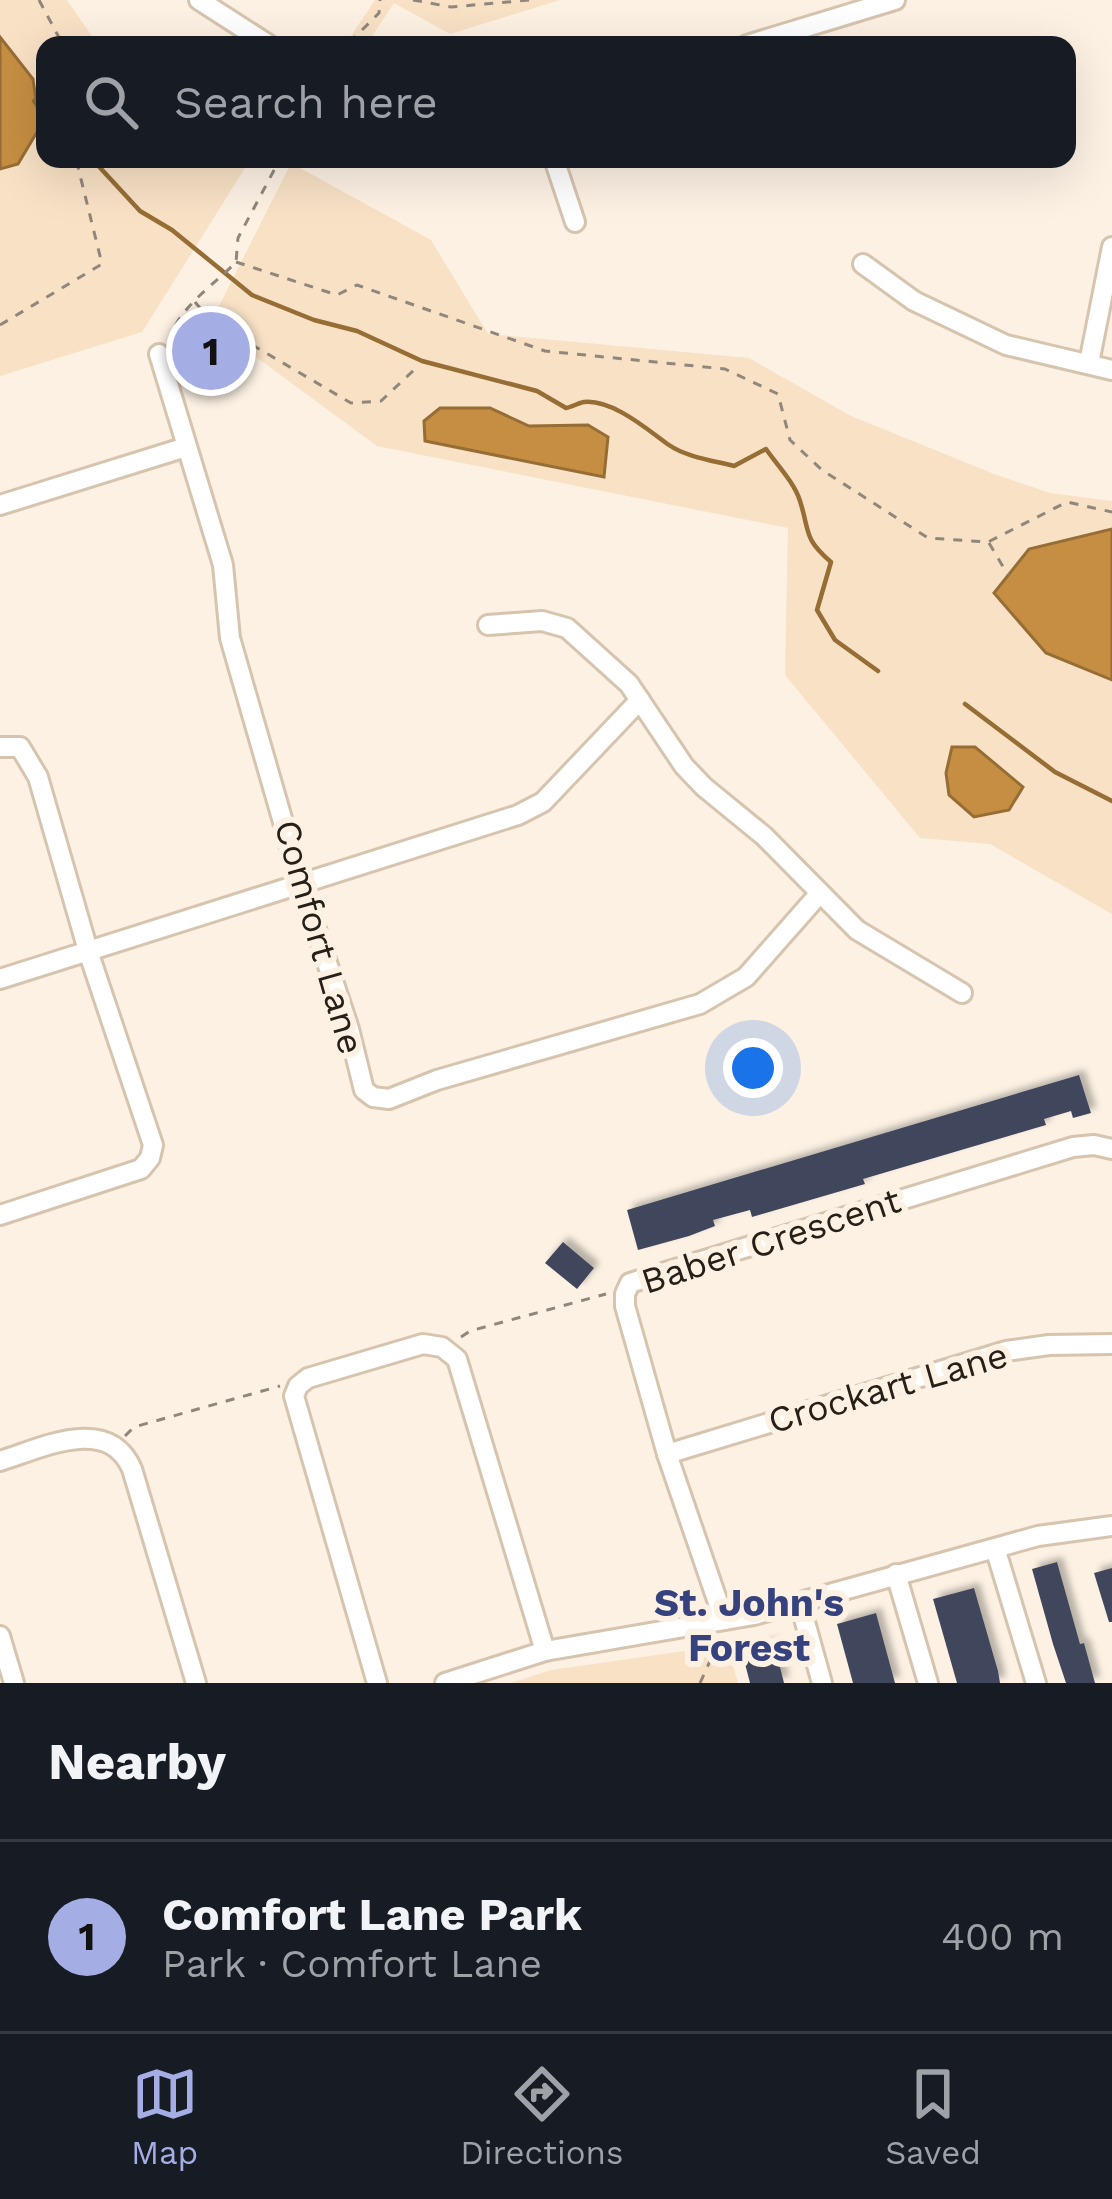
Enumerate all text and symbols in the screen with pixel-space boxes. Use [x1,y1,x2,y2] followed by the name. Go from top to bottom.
[36,36,1076,168] search box
[78,69,144,135] icon: search
[174,76,438,129] text: Search here
[172,306,250,396] pin: 1
[266,815,372,1059] street label: Comfort Lane
[723,1038,783,1098] your location
[636,1179,906,1303] street label: Baber Crescent
[764,1334,1012,1442] street label: Crockart Lane
[654,1580,844,1670] district label: St. John's Forest
[48,1732,226,1791] text: Nearby
[162,1888,582,1941] text: Comfort Lane Park
[79,1914,95,1959] text: 1
[941,1914,1064,1959] text: 400 m
[162,1941,542,1986] text: Park · Comfort Lane
[131,2061,198,2172] tab: Map
[460,2061,623,2172] tab: Directions
[885,2061,981,2172] tab: Saved

